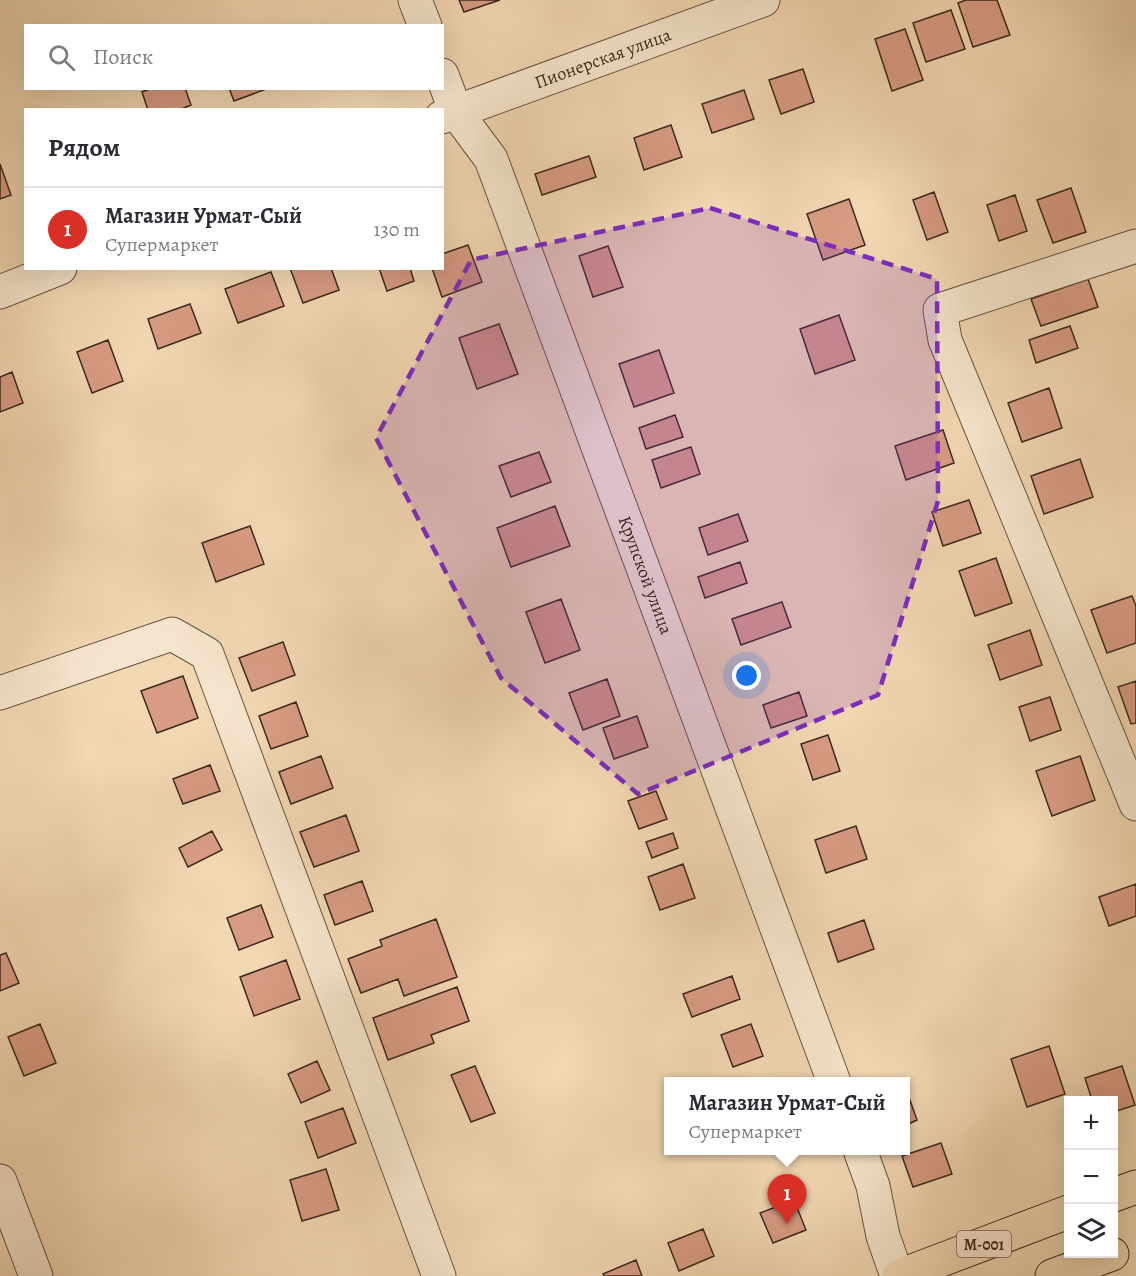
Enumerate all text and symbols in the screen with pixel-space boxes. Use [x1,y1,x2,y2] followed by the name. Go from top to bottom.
[531,22,675,94] street label: Пионерская улица
[24,24,444,90] search box
[45,41,78,74] icon: search
[93,42,153,72] text: Поиск
[48,130,120,165] text: Рядом
[105,201,302,231] text: Магазин Урмат-Сый
[64,216,71,243] text: 1
[374,216,420,243] text: 130 m
[105,231,219,258] text: Супермаркет
[613,512,679,638] street label: Крупской улица
[732,661,761,690] your location
[664,1077,910,1155] popup
[689,1088,886,1118] text: Магазин Урмат-Сый
[1064,1096,1118,1258] map controls
[1064,1096,1118,1150] button: +
[689,1118,802,1145] text: Супермаркет
[1064,1150,1118,1204] button: −
[768,1174,806,1224] pin: 1
[1064,1204,1118,1258] button: layers
[957,1231,1011,1257] road number: M-001

